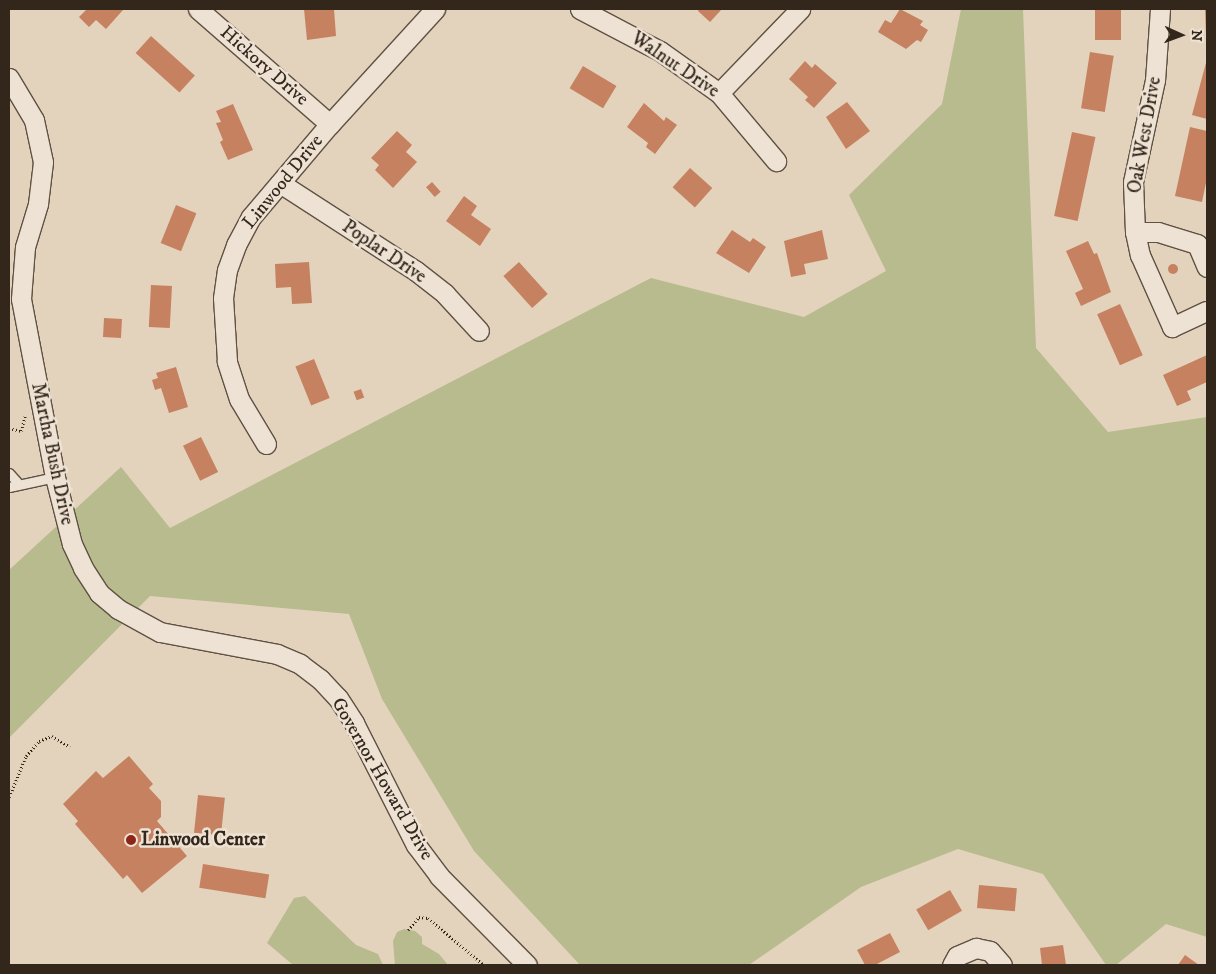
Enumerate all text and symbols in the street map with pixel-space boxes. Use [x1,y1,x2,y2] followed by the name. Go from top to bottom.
[1156,10,1206,60] north arrow
[215,21,313,111] street label: Hickory Drive
[627,27,723,103] street label: Walnut Drive
[1187,29,1205,42] text: N
[1124,75,1166,195] street label: Oak West Drive
[238,130,328,234] street label: Linwood Drive
[338,216,430,288] street label: Poplar Drive
[26,381,78,527] street label: Martha Bush Drive
[326,694,438,864] street label: Governor Howard Drive
[141,829,265,851] place label: Linwood Center
[125,834,137,846] marker: Linwood Center

